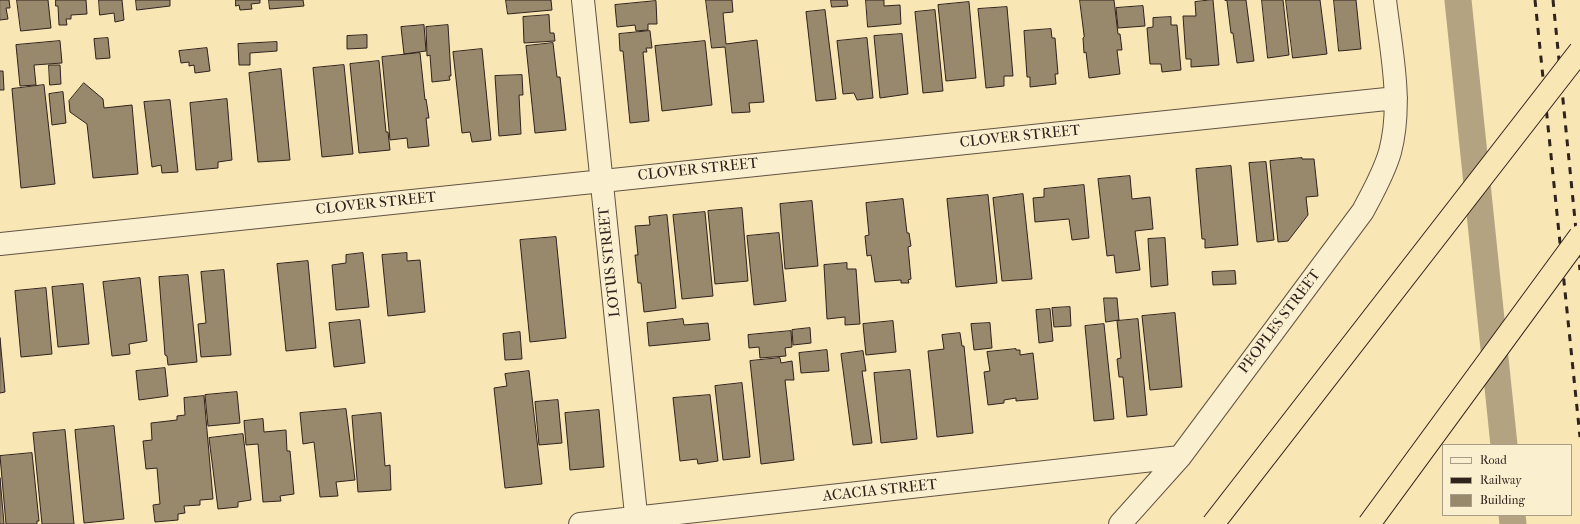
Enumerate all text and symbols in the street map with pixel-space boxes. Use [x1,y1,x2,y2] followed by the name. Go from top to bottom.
[959,122,1081,152] street label: CLOVER STREET
[637,155,759,185] street label: CLOVER STREET
[315,189,437,219] street label: CLOVER STREET
[595,206,625,318] street label: LOTUS STREET
[1235,267,1325,377] street label: PEOPLES STREET
[1442,444,1572,516] legend
[1480,453,1507,467] text: Road
[1480,473,1522,487] text: Railway
[822,476,938,506] street label: ACACIA STREET
[1480,493,1525,507] text: Building

